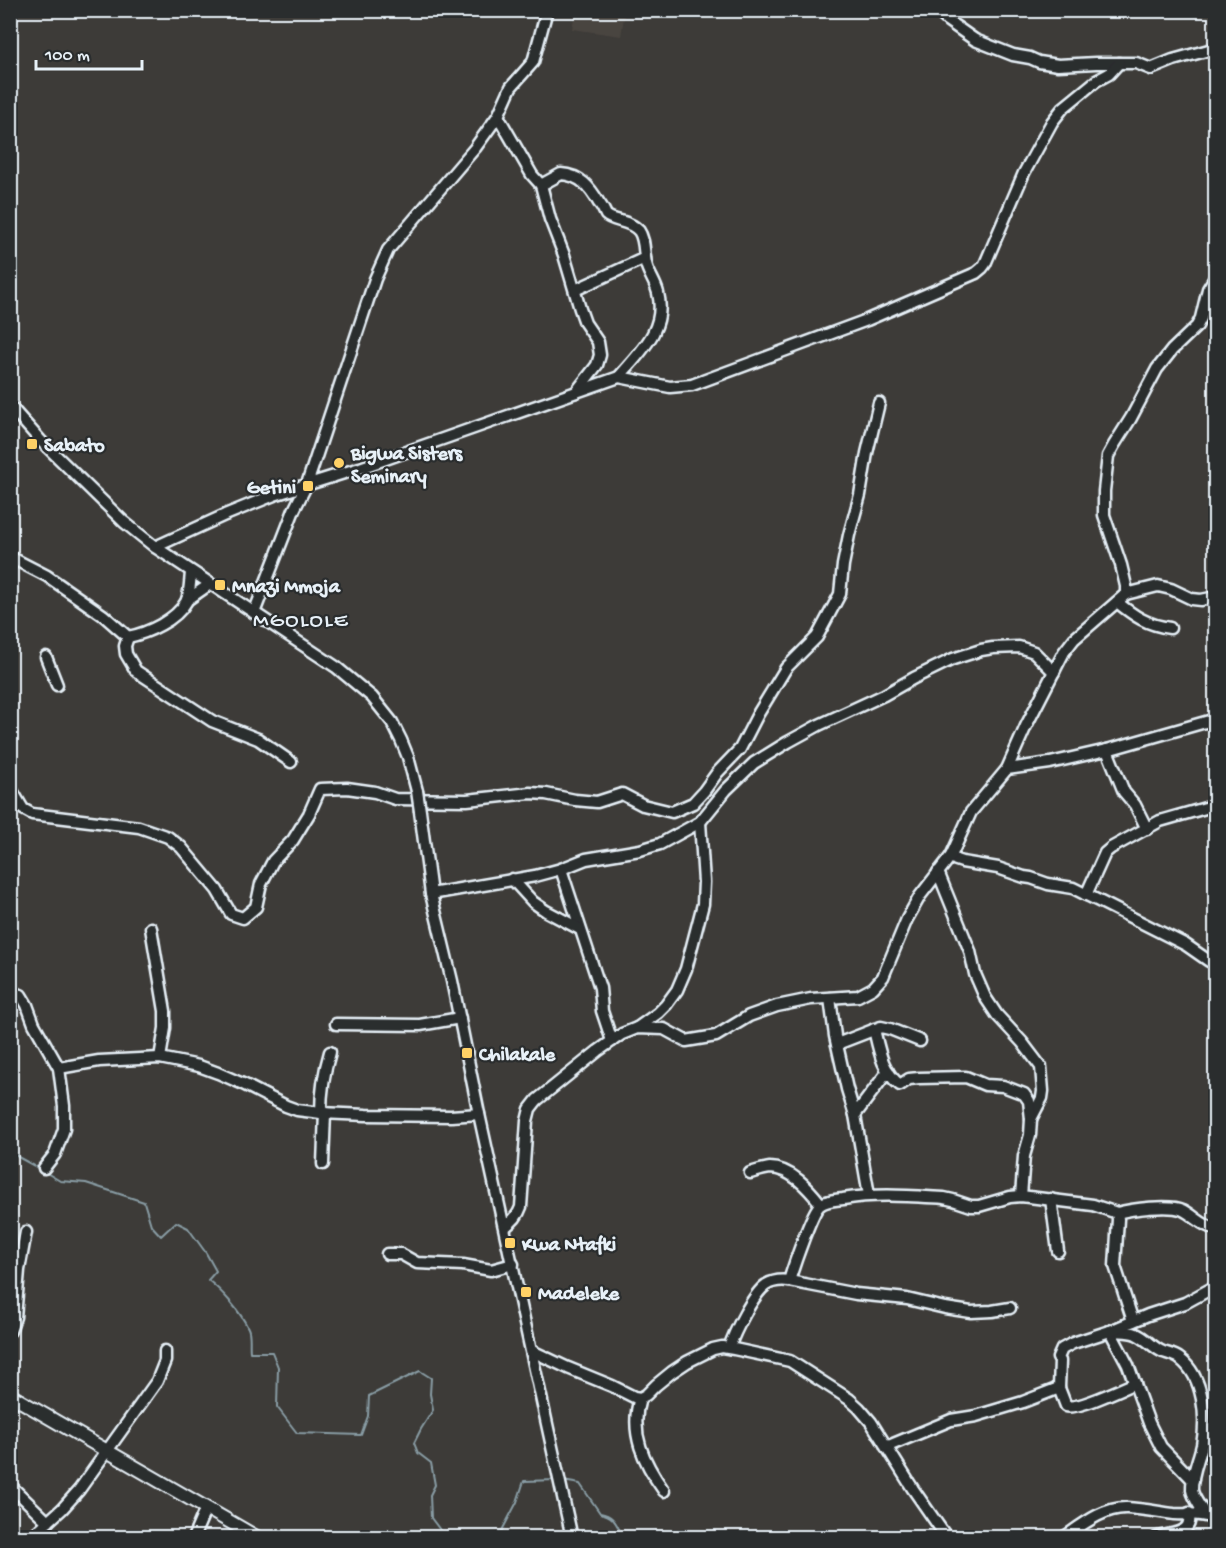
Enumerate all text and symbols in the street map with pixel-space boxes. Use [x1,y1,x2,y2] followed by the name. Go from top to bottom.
[36,33,142,71] scale bar
[44,46,90,67] text: 100 m
[44,436,105,459] place label: Sabato
[25,437,39,451] marker: Sabato
[350,444,464,490] place label: Bigwa Sisters Seminary
[332,456,346,470] marker: Bigwa Sisters Seminary
[247,478,296,501] place label: Getini
[301,479,315,493] marker: Getini
[232,577,341,600] place label: Mnazi Mmoja
[213,578,227,592] marker: Mnazi Mmoja
[253,609,349,635] district label: MGOLOLE
[478,1045,556,1068] place label: Chilakale
[460,1046,474,1060] marker: Chilakale
[521,1235,616,1258] place label: Kwa Ntafki
[503,1236,517,1250] marker: Kwa Ntafki
[538,1284,620,1307] place label: Madeleke
[519,1285,533,1299] marker: Madeleke

